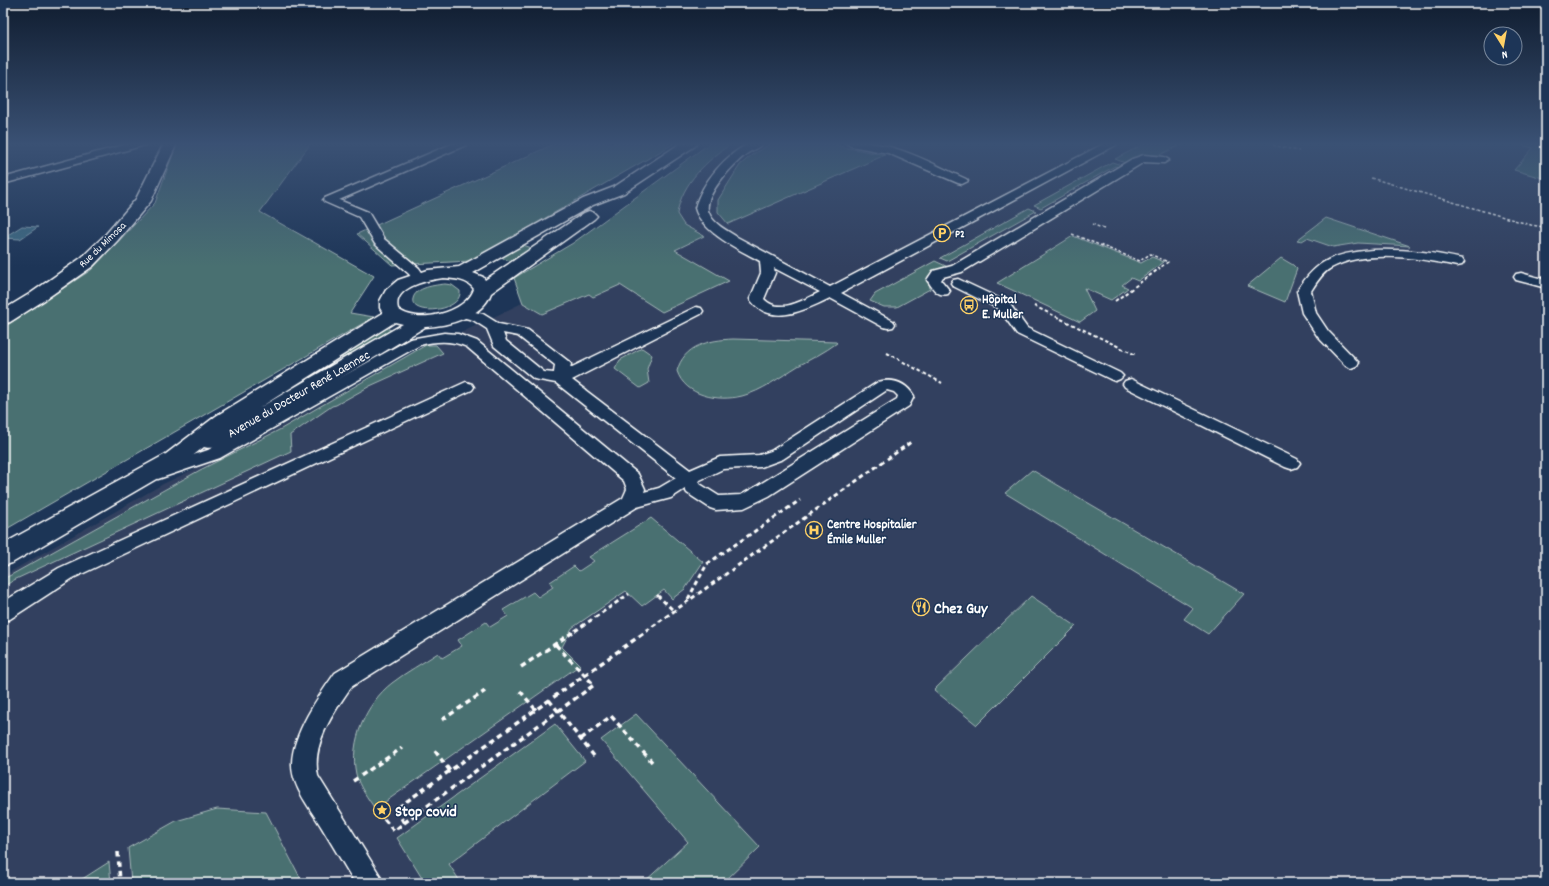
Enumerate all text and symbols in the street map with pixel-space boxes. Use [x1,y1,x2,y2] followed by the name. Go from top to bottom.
[1483,26,1523,66] north arrow
[1500,45,1509,62] text: N
[76,218,131,272] street label: Rue du Mimosa
[932,223,952,243] parking icon: P2
[955,227,965,243] place label: P2
[982,291,1024,325] place label: Hôpital E. Muller
[959,295,979,315] bus stop icon: Hôpital E. Muller
[225,347,374,444] street label: Avenue du Docteur René Laennec
[827,516,918,550] place label: Centre Hospitalier Émile Muller
[804,520,824,540] hospital icon: Centre Hospitalier Émile Muller
[911,597,931,617] restaurant icon: Chez Guy
[934,598,989,621] place label: Chez Guy
[372,800,392,820] place icon: Stop covid
[395,801,457,824] place label: Stop covid

